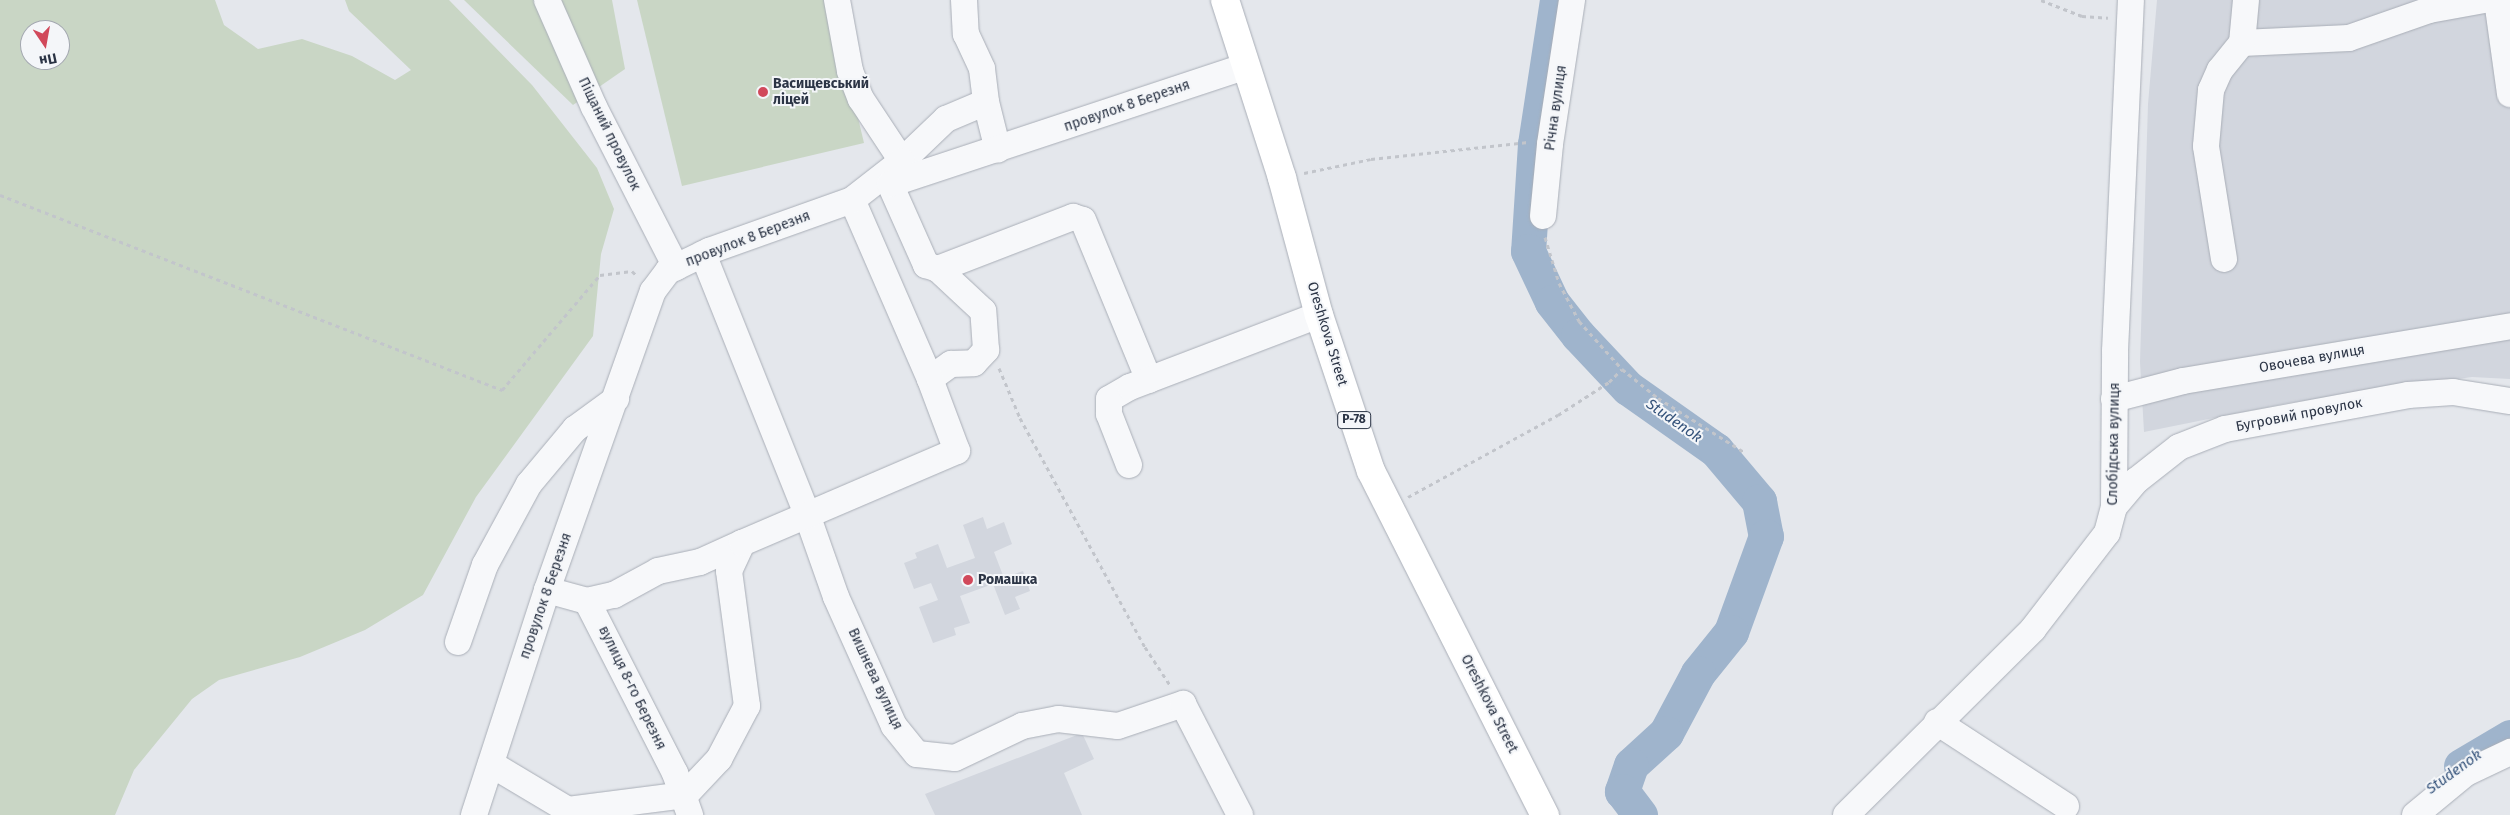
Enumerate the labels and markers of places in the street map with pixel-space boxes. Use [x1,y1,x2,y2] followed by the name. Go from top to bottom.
[773,76,869,108] place label: Васищевський ліцей
[757,86,769,98] marker: Васищевський ліцей
[978,572,1037,588] place label: Ромашка
[962,574,974,586] marker: Ромашка

